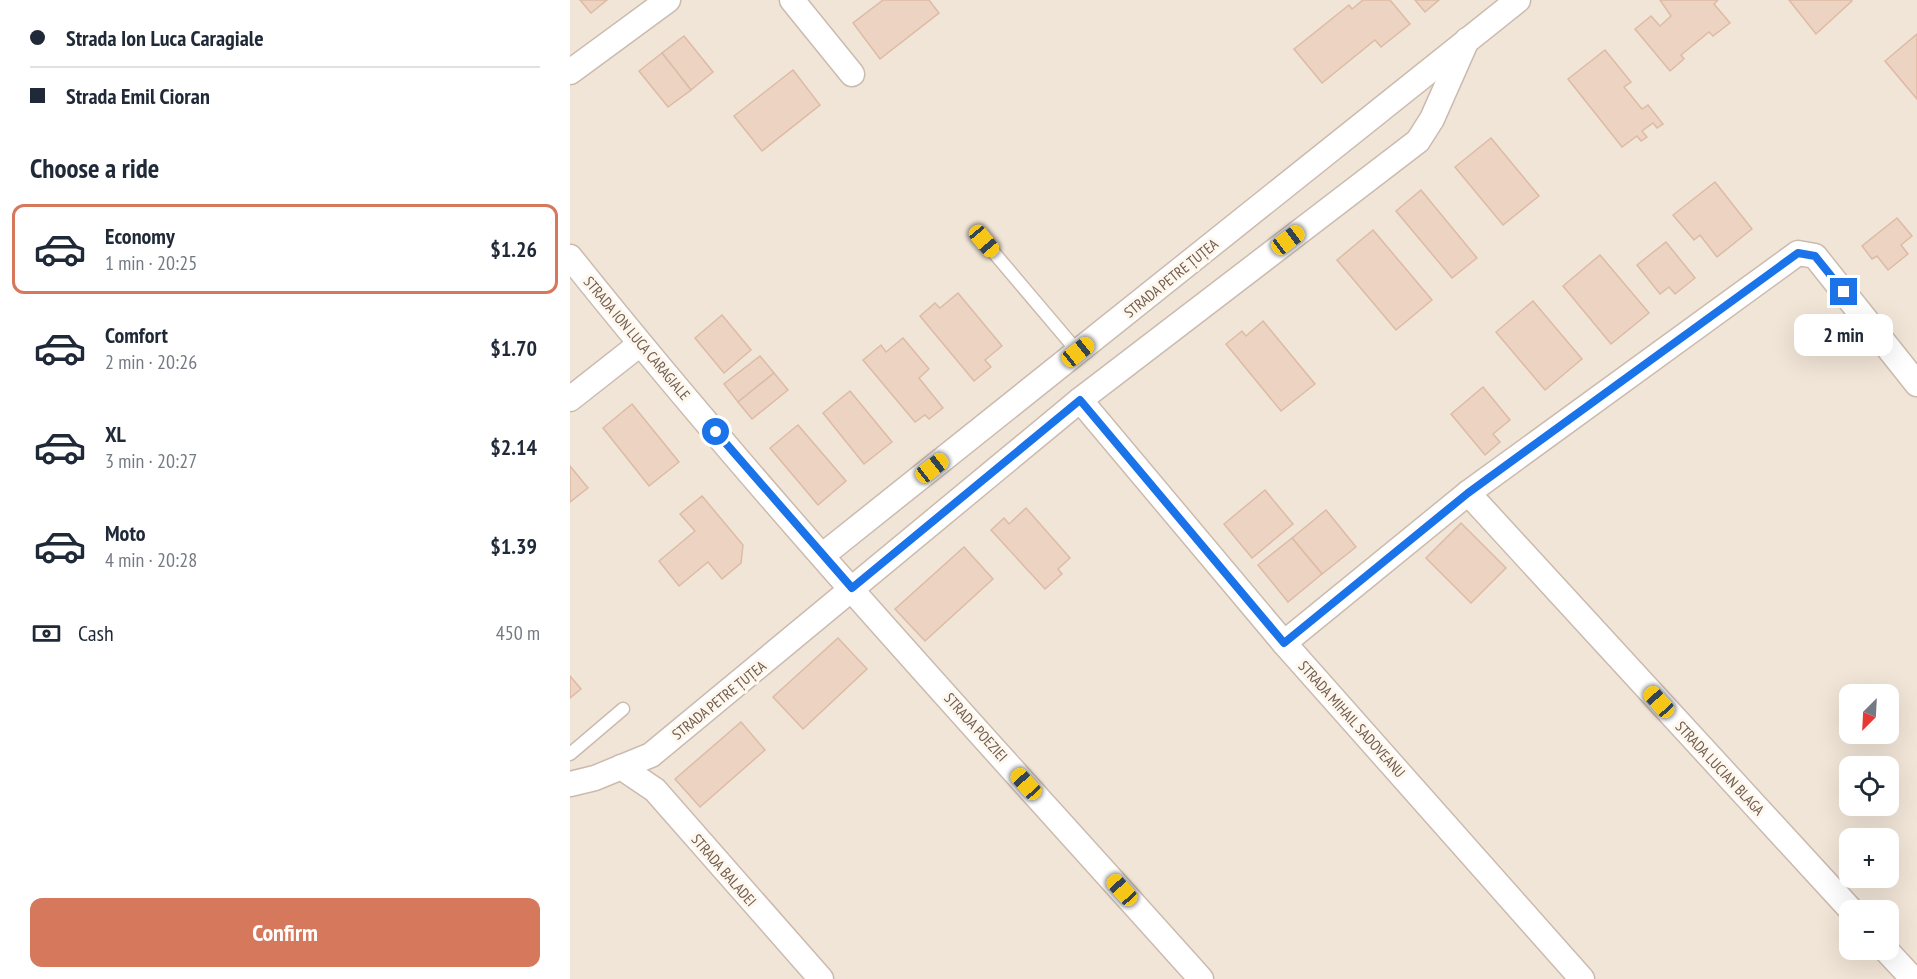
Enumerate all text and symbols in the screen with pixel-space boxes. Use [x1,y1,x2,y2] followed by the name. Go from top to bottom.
[66,24,264,52] text: Strada Ion Luca Caragiale
[66,82,210,110] text: Strada Emil Cioran
[30,151,159,185] text: Choose a ride
[966,221,1002,261] car
[33,222,87,276] icon: car
[105,222,175,250] text: Economy
[1268,222,1308,258] car
[1120,234,1223,322] street label: STRADA PETRE ȚUȚEA
[490,235,537,263] text: $1.26
[105,250,197,276] text: 1 min · 20:25
[580,272,694,404] street label: STRADA ION LUCA CARAGIALE
[1830,278,1857,305] route end
[1794,313,1894,355] callout: 2 min
[33,321,87,375] icon: car
[105,321,168,349] text: Comfort
[1823,322,1864,348] text: 2 min
[490,334,537,362] text: $1.70
[1058,334,1098,370] car
[105,349,197,375] text: 2 min · 20:26
[702,418,729,445] route start
[33,420,87,474] icon: car
[105,420,126,448] text: XL
[490,433,537,461] text: $2.14
[105,448,197,474] text: 3 min · 20:27
[912,450,952,486] car
[33,519,87,573] icon: car
[105,519,146,547] text: Moto
[490,532,537,560] text: $1.39
[105,547,197,573] text: 4 min · 20:28
[30,617,63,650] icon: cash
[78,619,114,647] text: Cash
[496,620,540,646] text: 450 m
[668,656,771,744] street label: STRADA PETRE ȚUȚEA
[1295,657,1409,781] street label: STRADA MIHAIL SADOVEANU
[1640,683,1678,721] car
[1839,684,1899,744] north arrow
[1839,684,1899,960] map controls
[940,689,1012,765] street label: STRADA POEZIEI
[1672,717,1769,820] street label: STRADA LUCIAN BLAGA
[1839,756,1899,816] button: locate
[1007,765,1045,803] car
[1839,828,1899,888] button: +
[687,830,761,910] street label: STRADA BALADEI
[1103,871,1141,909] car
[30,898,540,967] button: Confirm
[1839,900,1899,960] button: −

